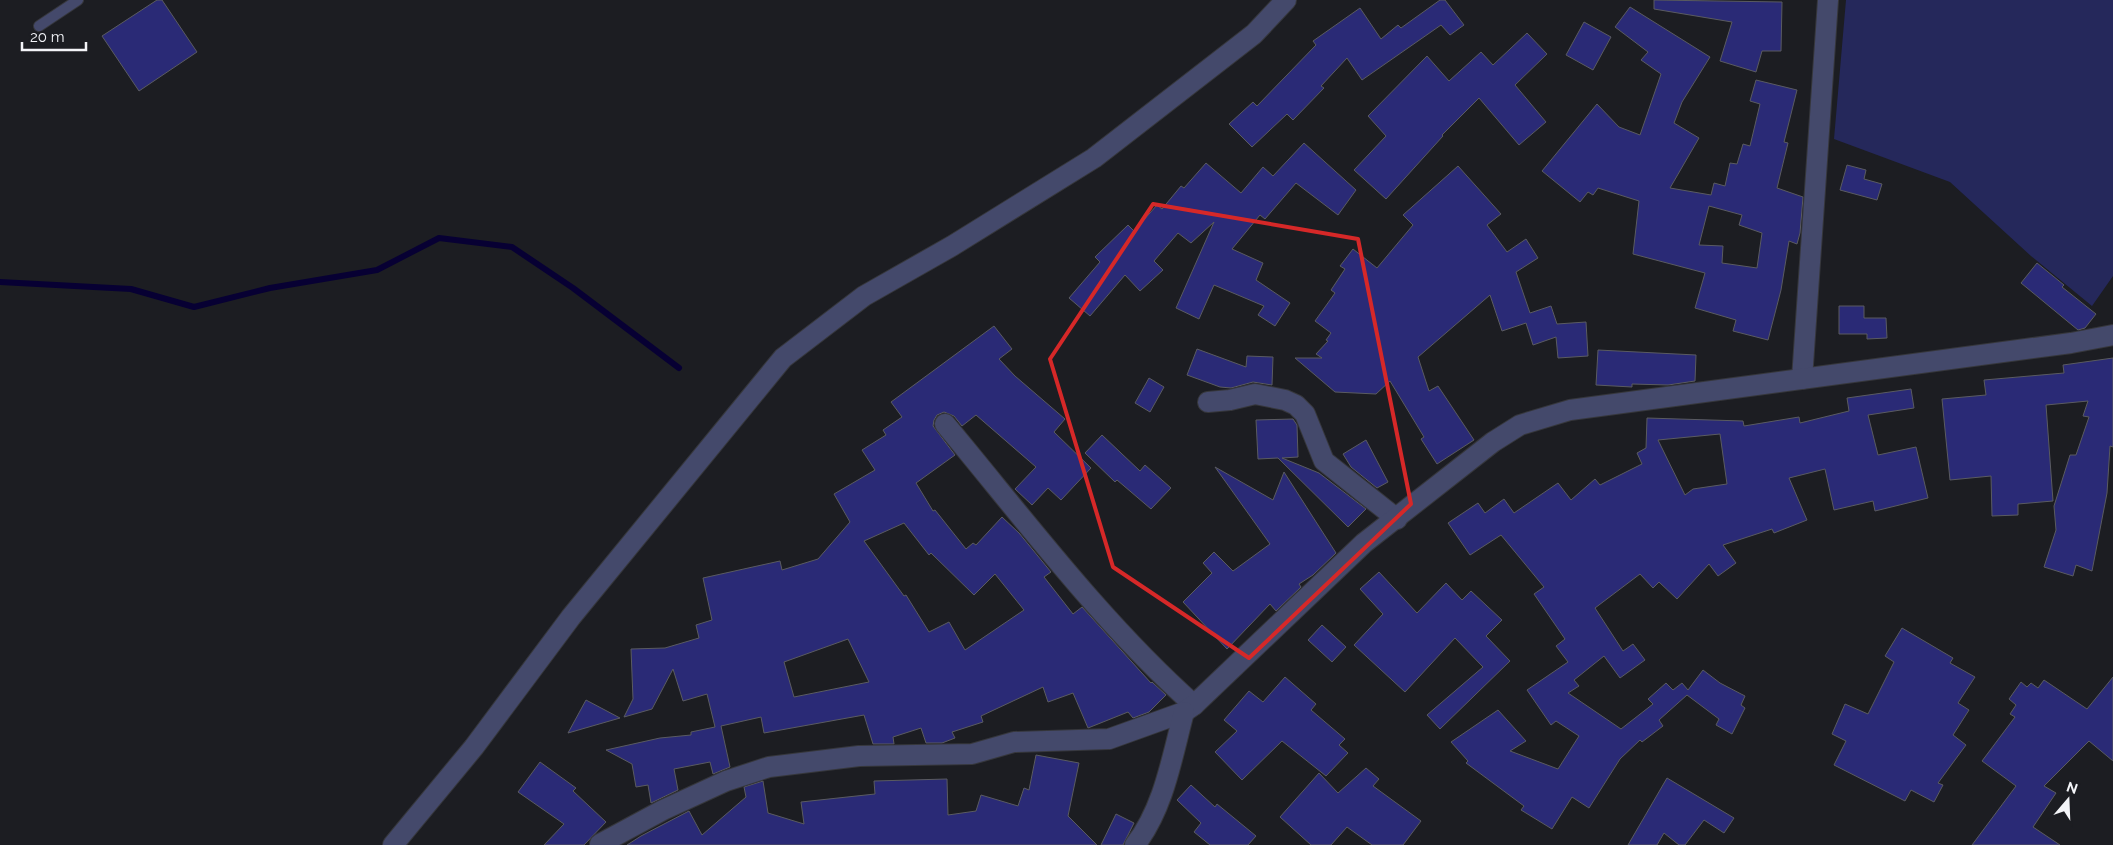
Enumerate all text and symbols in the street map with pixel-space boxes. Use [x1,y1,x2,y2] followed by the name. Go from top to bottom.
[22,20,86,52] scale bar
[30,28,65,46] text: 20 m
[2043,775,2093,825] north arrow
[2065,778,2080,797] text: N

